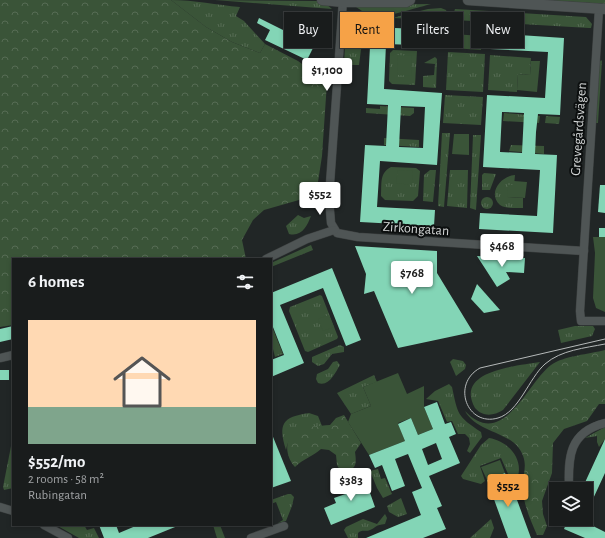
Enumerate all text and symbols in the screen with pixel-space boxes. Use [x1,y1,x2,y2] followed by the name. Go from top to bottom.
[284,12,332,48] chip: Buy
[340,12,394,48] chip: Rent
[402,12,463,48] chip: Filters
[471,12,524,48] chip: New
[294,58,360,92] pin: $1,100
[311,64,343,77] text: $1,100
[569,82,589,176] street label: Grevegårdsvägen
[296,182,344,216] pin: $552
[308,188,332,201] text: $552
[382,220,450,238] street label: Zirkongatan
[478,234,526,268] pin: $468
[489,240,515,253] text: $468
[388,261,436,295] pin: $768
[400,267,424,280] text: $768
[234,271,256,293] icon: filters
[28,273,84,290] text: 6 homes
[106,346,178,418] icon: home
[28,453,85,470] text: $552/mo
[327,468,375,502] pin: $383
[28,473,104,486] text: 2 rooms · 58 m²
[339,474,363,487] text: $383
[484,474,532,508] pin: $552
[496,480,520,493] text: $552
[549,482,593,526] map controls
[549,482,593,526] button: layers
[28,489,87,502] text: Rubingatan

